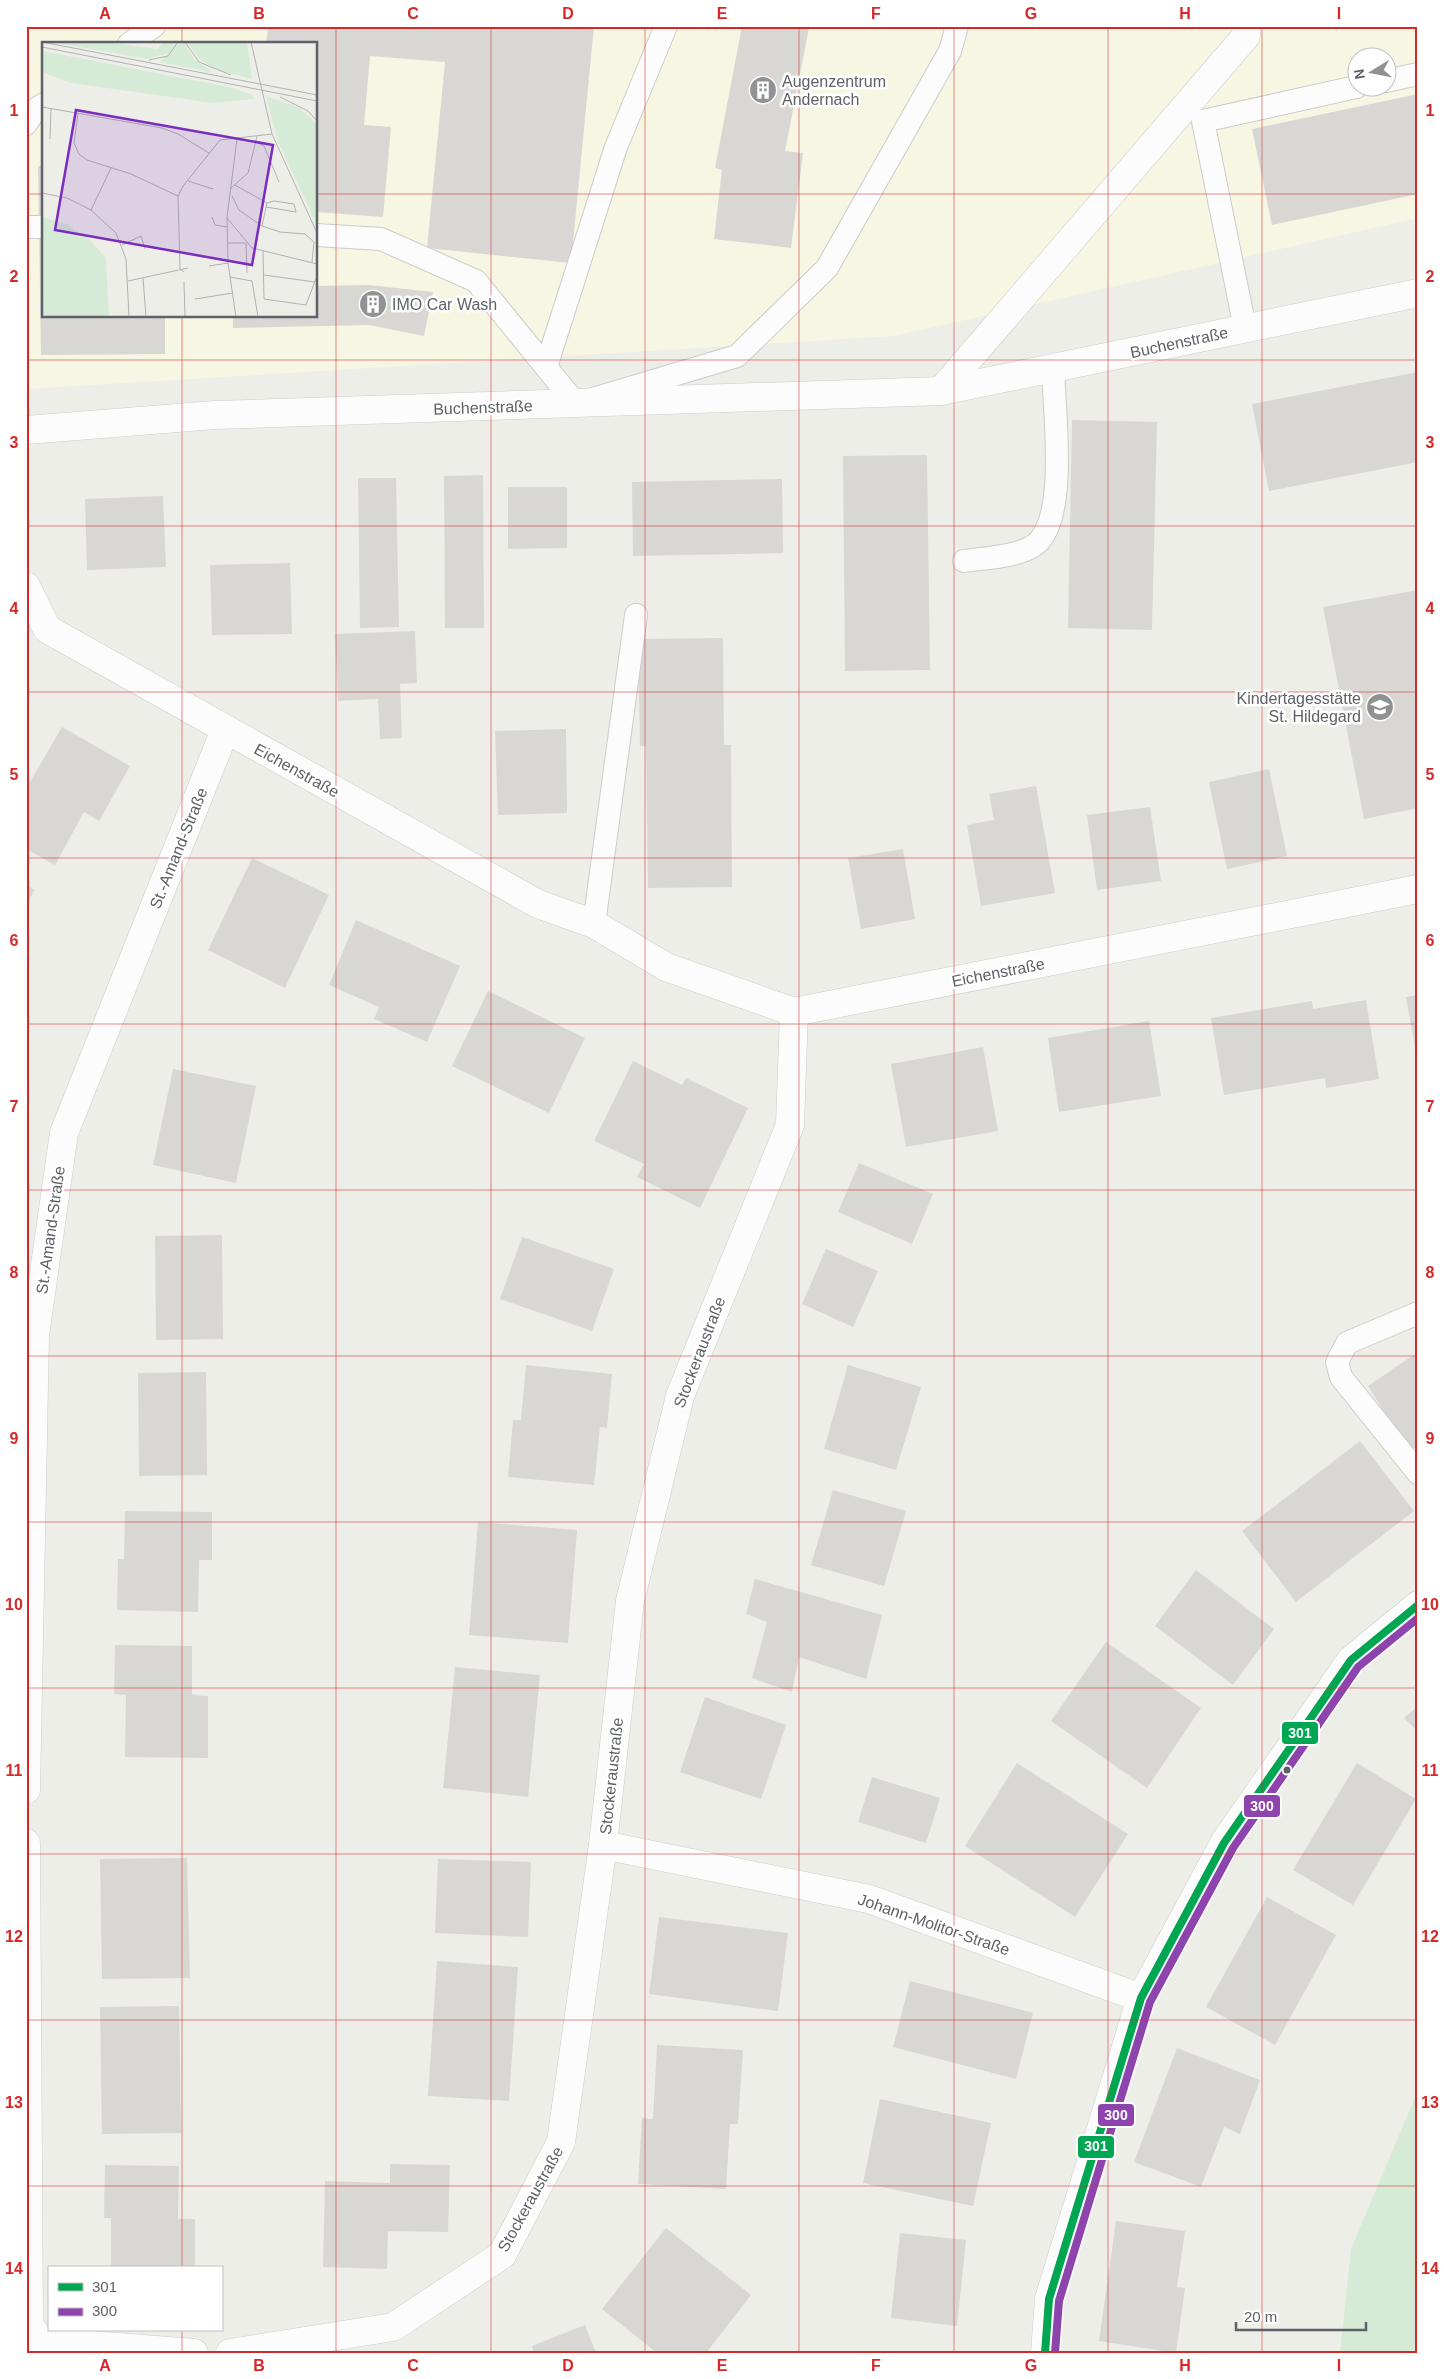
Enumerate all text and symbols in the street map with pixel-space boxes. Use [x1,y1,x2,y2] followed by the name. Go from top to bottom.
[99,5,111,22] text: A
[253,5,265,22] text: B
[407,5,419,22] text: C
[562,5,574,22] text: D
[717,5,728,22] text: E
[871,5,881,22] text: F
[1025,5,1037,22] text: G
[1179,5,1191,22] text: H
[1337,5,1341,22] text: I
[42,42,318,318] inset map
[1346,48,1396,98] north arrow
[1350,68,1368,81] text: N
[782,73,886,108] place label: Augenzentrum Andernach
[748,75,778,105] building icon: Augenzentrum Andernach
[10,102,19,119] text: 1
[1426,102,1435,119] text: 1
[10,268,19,285] text: 2
[1426,268,1435,285] text: 2
[358,289,388,319] building icon: IMO Car Wash
[392,296,497,313] place label: IMO Car Wash
[1129,324,1230,361] street label: Buchenstraße
[433,397,533,418] street label: Buchenstraße
[10,434,19,451] text: 3
[1426,434,1435,451] text: 3
[10,600,19,617] text: 4
[1426,600,1435,617] text: 4
[1236,690,1361,725] place label: Kindertagesstätte St. Hildegard
[1365,692,1395,722] school or university icon: Kindertagesstätte St. Hildegard
[251,740,342,801] street label: Eichenstraße
[10,766,19,783] text: 5
[1426,766,1435,783] text: 5
[146,785,211,911] street label: St.-Amand-Straße
[10,932,19,949] text: 6
[1426,932,1435,949] text: 6
[950,955,1046,990] street label: Eichenstraße
[10,1098,19,1115] text: 7
[1426,1098,1435,1115] text: 7
[33,1165,68,1295] street label: St.-Amand-Straße
[10,1264,19,1281] text: 8
[1426,1264,1435,1281] text: 8
[670,1294,728,1410] street label: Stockeraustraße
[10,1430,19,1447] text: 9
[1426,1430,1435,1447] text: 9
[5,1596,23,1613] text: 10
[1421,1596,1439,1613] text: 10
[597,1717,626,1835] street label: Stockeraustraße
[1281,1721,1319,1745] line badge: 301
[1288,1725,1312,1741] text: 301
[6,1762,23,1779] text: 11
[1422,1762,1439,1779] text: 11
[1282,1765,1292,1775] unlabelled marker
[1243,1794,1281,1818] line badge: 300
[1250,1798,1274,1814] text: 300
[856,1891,1012,1958] street label: Johann-Molitor-Straße
[5,1928,23,1945] text: 12
[1421,1928,1439,1945] text: 12
[5,2094,23,2111] text: 13
[1421,2094,1439,2111] text: 13
[1097,2103,1135,2127] line badge: 300
[1104,2107,1128,2123] text: 300
[1077,2135,1115,2159] line badge: 301
[1084,2138,1108,2154] text: 301
[495,2144,566,2255] street label: Stockeraustraße
[5,2260,23,2277] text: 14
[1421,2260,1439,2277] text: 14
[48,2266,222,2332] legend
[92,2278,117,2295] text: 301
[1236,2299,1366,2331] scale bar
[92,2302,117,2319] text: 300
[1244,2308,1277,2325] text: 20 m
[99,2357,111,2374] text: A
[253,2357,265,2374] text: B
[407,2357,419,2374] text: C
[562,2357,574,2374] text: D
[717,2357,728,2374] text: E
[871,2357,881,2374] text: F
[1025,2357,1037,2374] text: G
[1179,2357,1191,2374] text: H
[1337,2357,1341,2374] text: I

